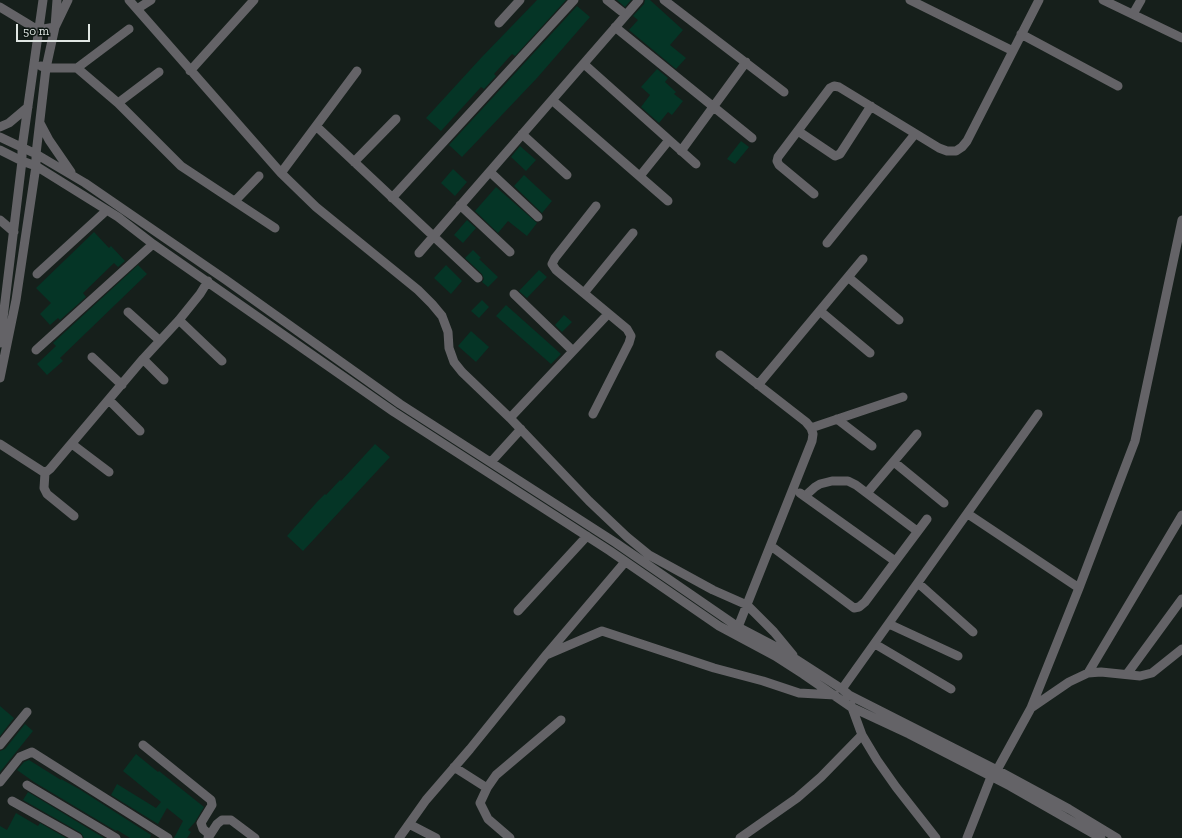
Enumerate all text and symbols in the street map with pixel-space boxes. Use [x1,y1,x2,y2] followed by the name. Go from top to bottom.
[18,16,92,42] scale bar
[23,24,49,38] text: 50 m

